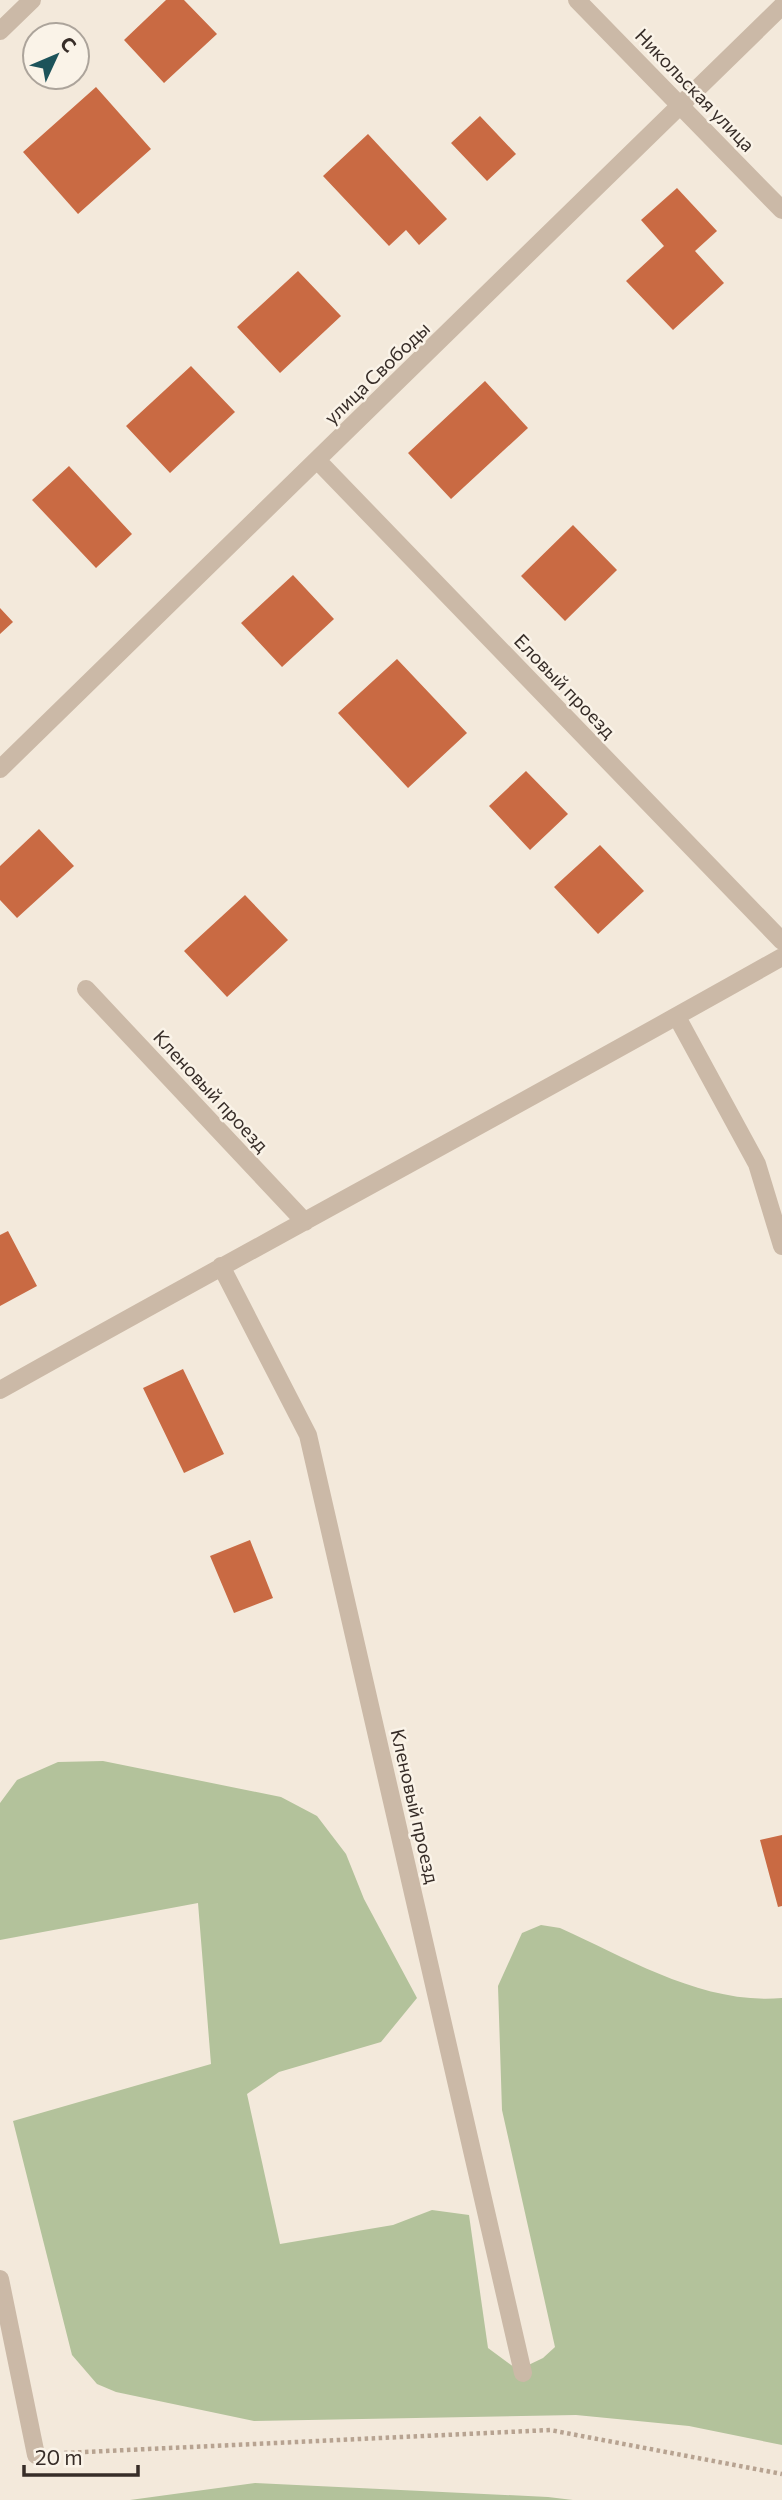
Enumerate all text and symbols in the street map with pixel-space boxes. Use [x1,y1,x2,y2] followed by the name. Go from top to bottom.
[21,21,91,91] north arrow
[631,23,760,156] street label: Никольская улица
[56,31,81,57] text: С
[319,317,434,429] street label: улица Свободы
[510,629,621,742] street label: Еловый проезд
[149,1025,274,1156] street label: Кленовый проезд
[387,1726,444,1885] street label: Кленовый проезд
[24,2434,138,2478] scale bar
[35,2444,83,2469] text: 20 m

